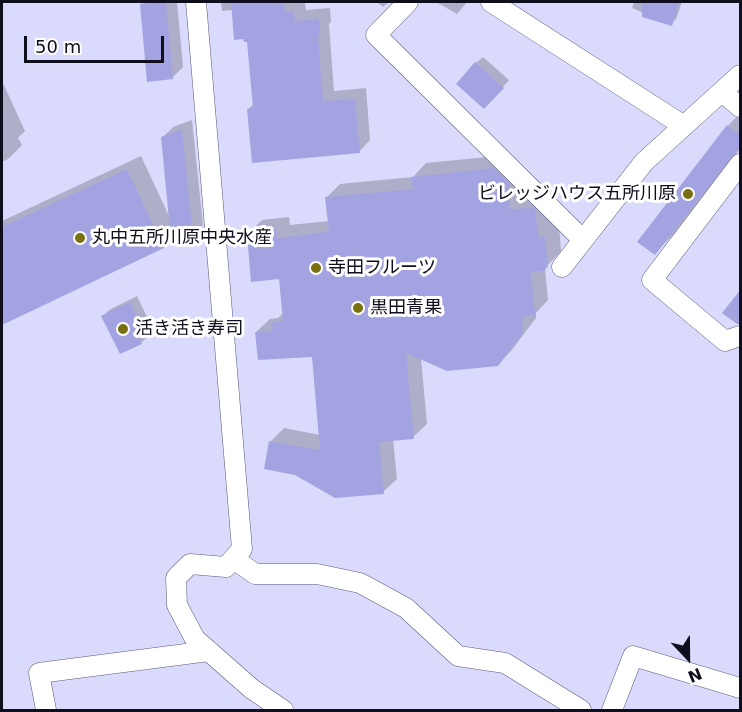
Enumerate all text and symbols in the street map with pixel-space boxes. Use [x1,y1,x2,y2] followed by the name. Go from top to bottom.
[27,24,166,62] scale bar
[35,36,81,57] text: 50 m
[478,183,676,205] place label: ビレッジハウス五所川原
[681,187,695,201] marker: ビレッジハウス五所川原
[92,227,272,249] place label: 丸中五所川原中央水産
[73,231,87,245] marker: 丸中五所川原中央水産
[328,257,436,279] place label: 寺田フルーツ
[309,261,323,275] marker: 寺田フルーツ
[370,297,442,319] place label: 黒田青果
[351,301,365,315] marker: 黒田青果
[135,318,243,340] place label: 活き活き寿司
[116,322,130,336] marker: 活き活き寿司
[658,628,718,688] north arrow
[685,664,705,686] text: N

